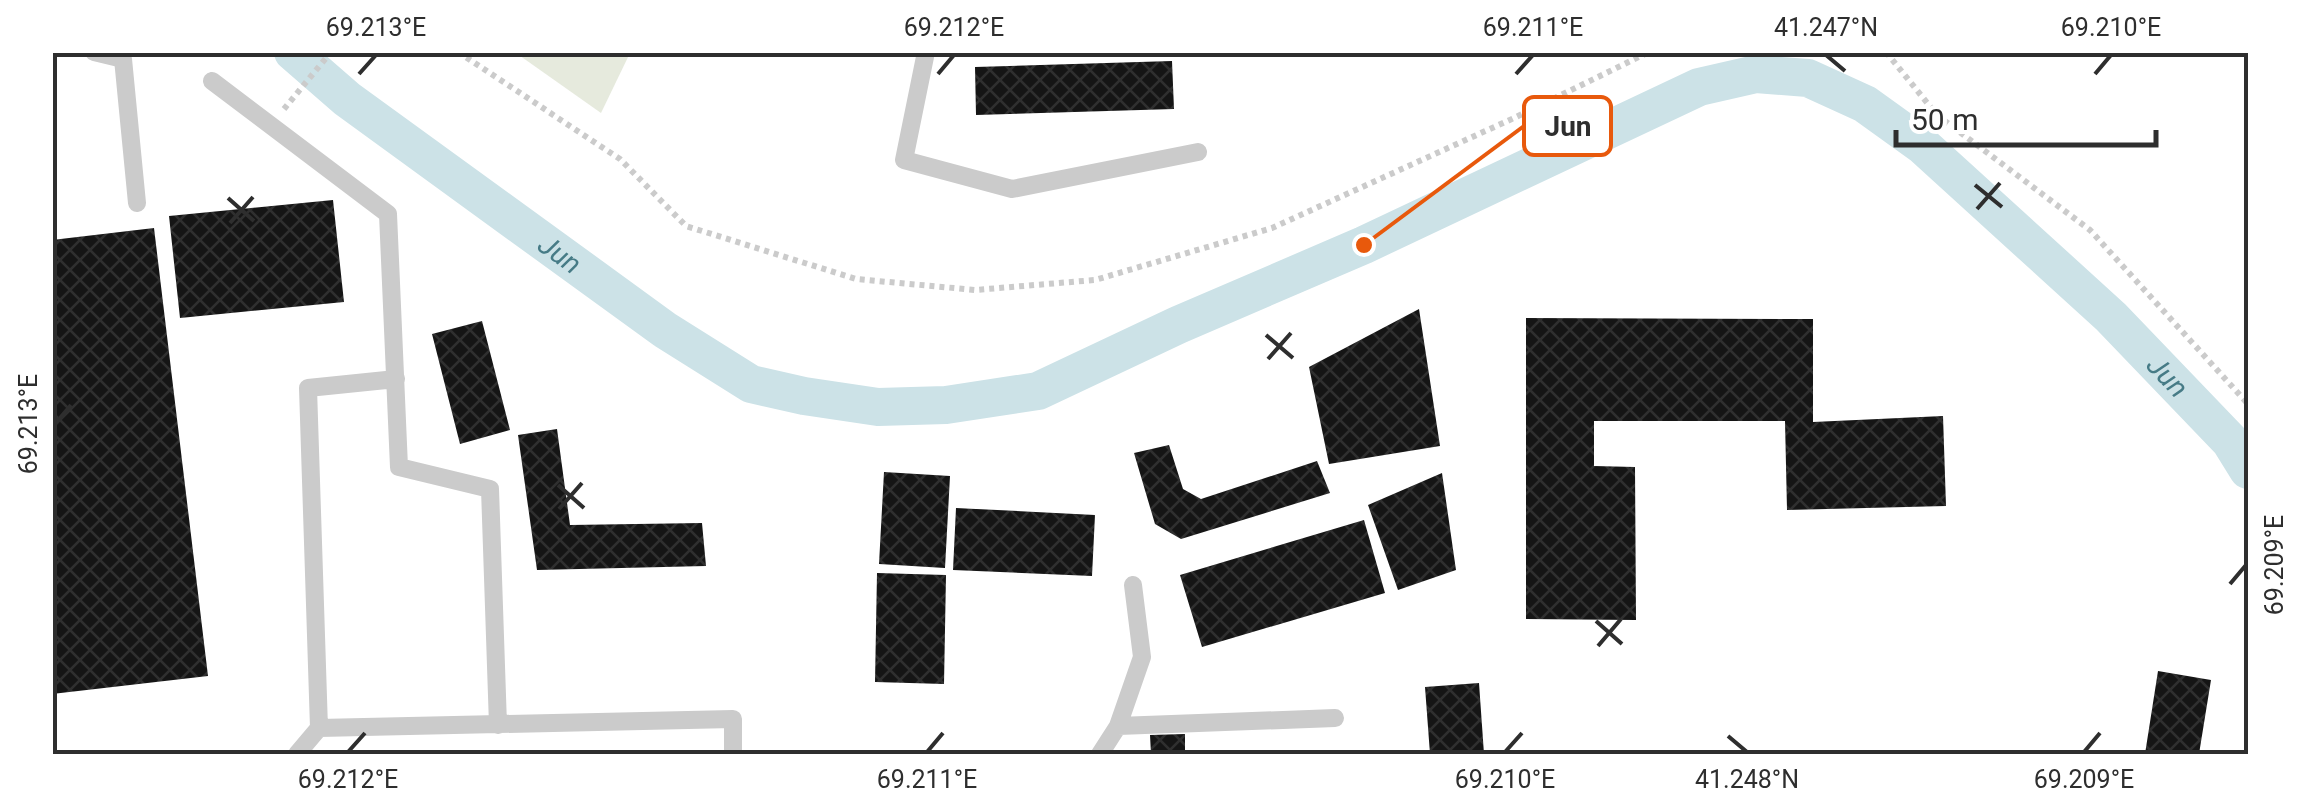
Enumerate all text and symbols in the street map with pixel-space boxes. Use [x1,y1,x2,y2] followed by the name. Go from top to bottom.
[326,13,426,42] text: 69.213°E
[904,13,1004,42] text: 69.212°E
[1483,13,1583,42] text: 69.211°E
[1774,13,1878,42] text: 41.247°N
[2061,13,2161,42] text: 69.210°E
[1896,85,2156,147] scale bar
[1524,97,1611,155] callout: Jun
[1911,102,1978,137] text: 50 m
[1544,110,1592,143] text: Jun
[532,227,588,280] water label: Jun
[2140,348,2195,404] water label: Jun
[14,374,43,474] text: 69.213°E
[2260,515,2289,615] text: 69.209°E
[298,765,398,794] text: 69.212°E
[877,765,977,794] text: 69.211°E
[1455,765,1555,794] text: 69.210°E
[1695,765,1799,794] text: 41.248°N
[2034,765,2134,794] text: 69.209°E

